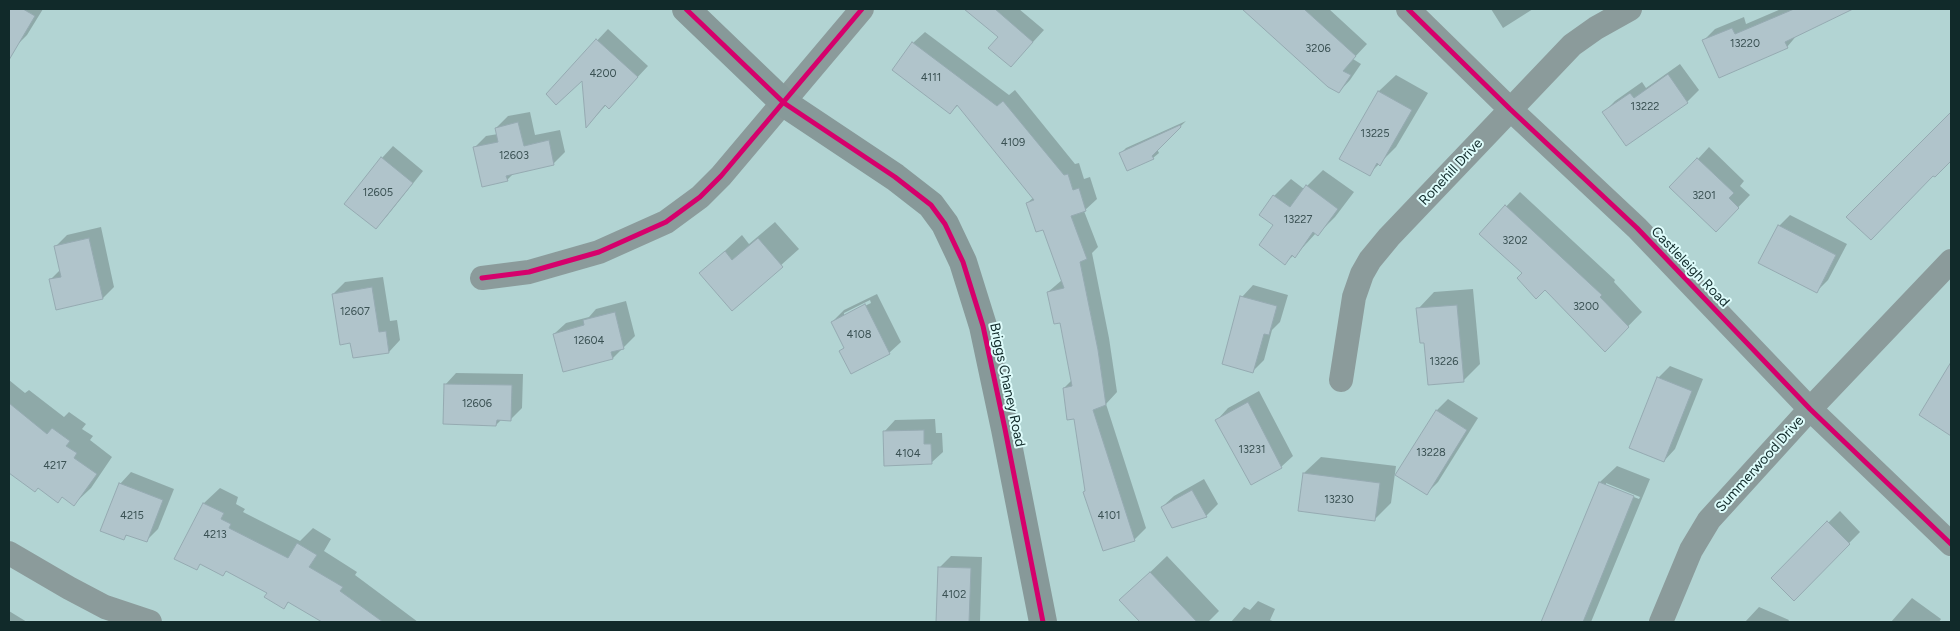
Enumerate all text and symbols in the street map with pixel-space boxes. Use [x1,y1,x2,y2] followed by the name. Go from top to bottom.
[1730,37,1760,51] house number: 13220
[1305,42,1331,56] house number: 3206
[589,67,617,81] house number: 4200
[921,71,941,85] house number: 4111
[1631,100,1659,114] house number: 13222
[1360,127,1390,141] house number: 13225
[1416,135,1486,209] street label: Ronehill Drive
[1001,136,1025,150] house number: 4109
[499,149,529,163] house number: 12603
[363,186,393,200] house number: 12605
[1692,189,1716,203] house number: 3201
[1284,213,1312,227] house number: 13227
[1647,223,1733,311] street label: Castleleigh Road
[1502,234,1528,248] house number: 3202
[1573,300,1599,314] house number: 3200
[340,305,370,319] house number: 12607
[986,321,1028,449] street label: Briggs Chaney Road
[846,328,872,342] house number: 4108
[574,334,604,348] house number: 12604
[1429,355,1459,369] house number: 13226
[462,397,492,411] house number: 12606
[1712,412,1808,516] street label: Summerwood Drive
[1238,443,1266,457] house number: 13231
[1416,446,1446,460] house number: 13228
[895,447,921,461] house number: 4104
[43,459,67,473] house number: 4217
[1324,493,1354,507] house number: 13230
[120,509,144,523] house number: 4215
[1098,509,1120,523] house number: 4101
[203,528,227,542] house number: 4213
[942,588,966,602] house number: 4102

